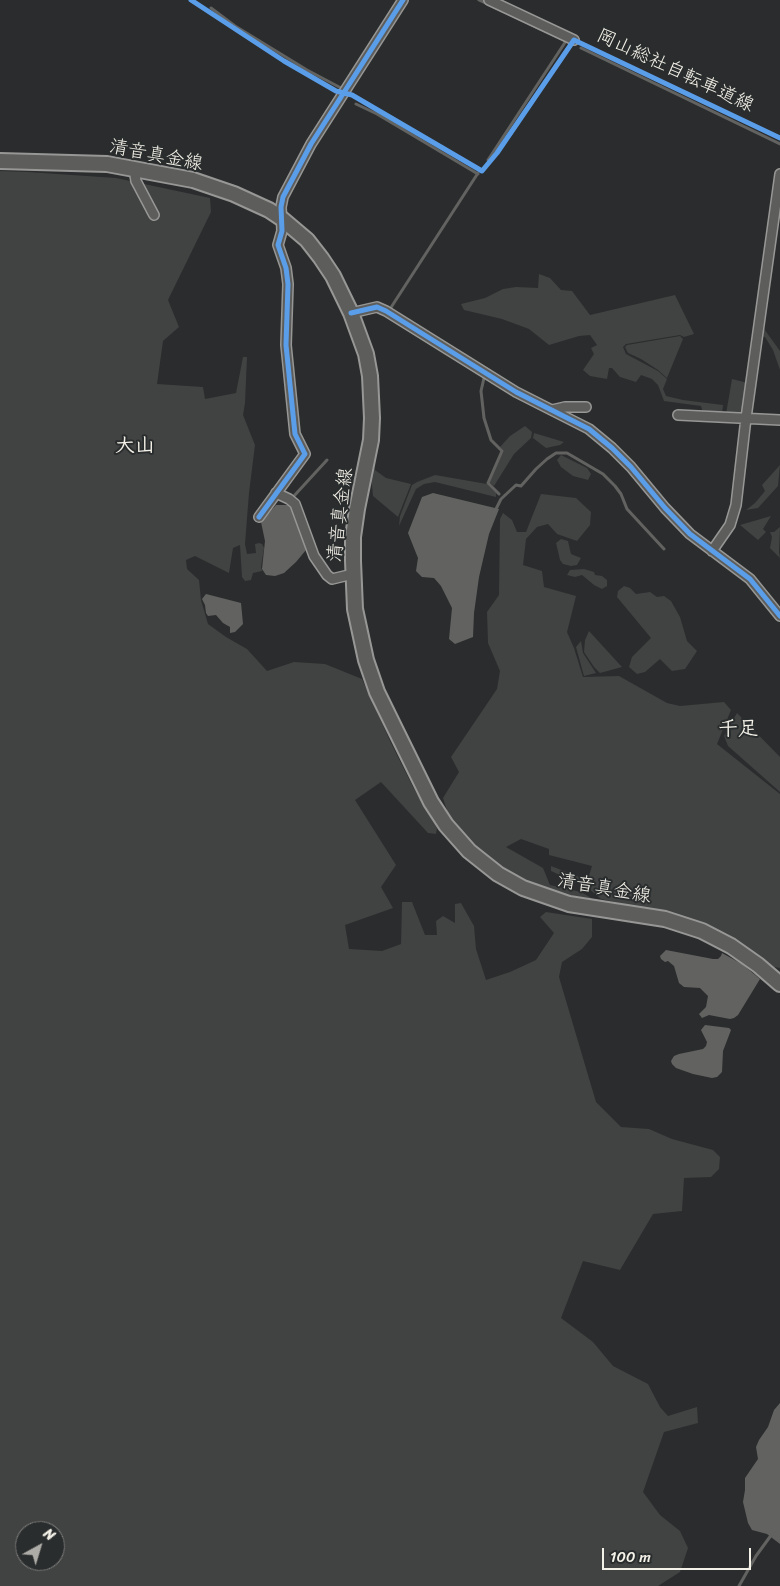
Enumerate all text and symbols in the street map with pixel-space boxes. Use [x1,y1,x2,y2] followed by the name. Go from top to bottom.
[593,25,757,117] street label: 岡山総社自転車道線
[107,136,205,176] street label: 清音真金線
[115,435,155,459] district label: 大山
[324,466,358,564] street label: 清音真金線
[718,718,758,742] district label: 千足
[555,870,653,908] street label: 清音真金線
[15,1521,65,1571] north arrow
[37,1522,61,1547] text: N
[605,1538,754,1570] scale bar
[610,1544,651,1570] text: 100 m

